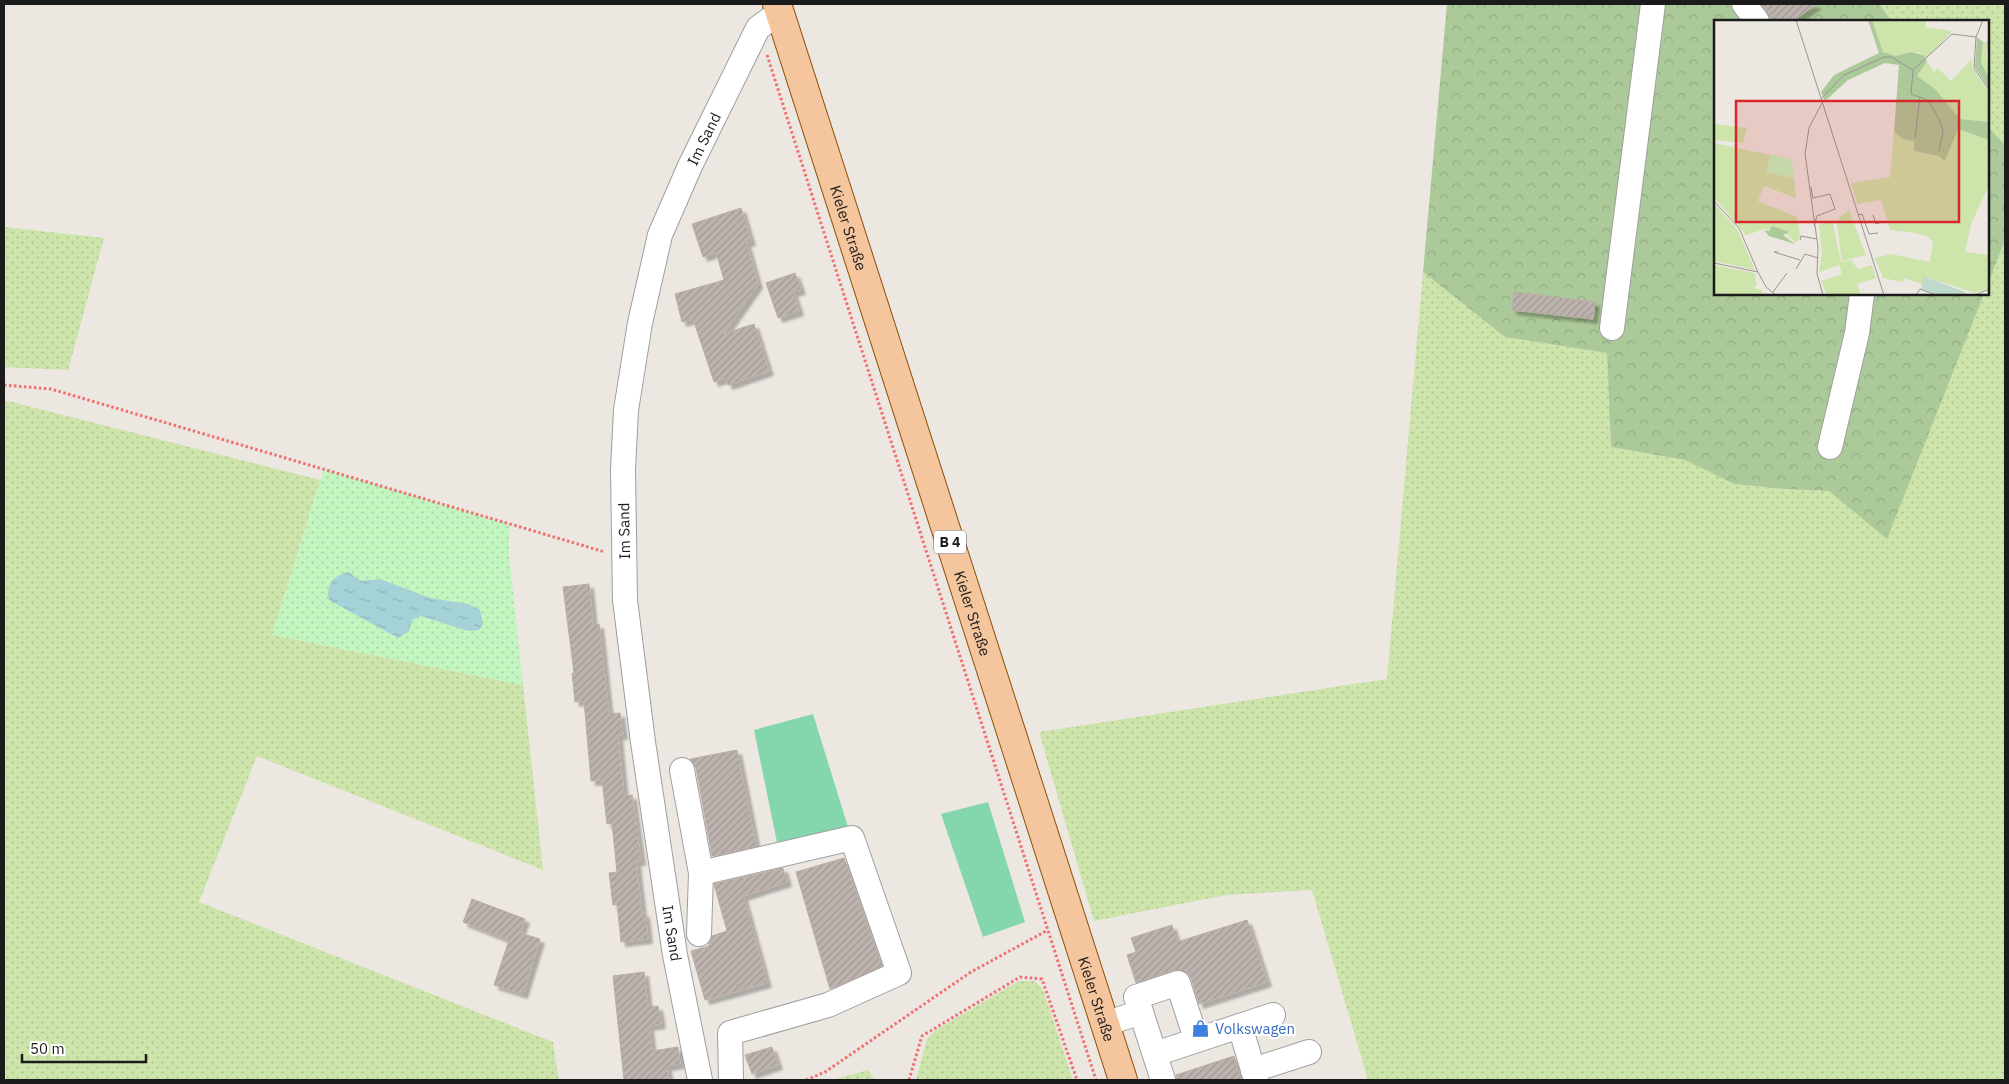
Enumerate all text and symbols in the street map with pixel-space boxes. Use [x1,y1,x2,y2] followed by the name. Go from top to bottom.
[1714,20,1989,295] inset map
[682,109,724,168] street label: Im Sand
[826,183,871,273] street label: Kieler Straße
[614,503,634,559] street label: Im Sand
[934,530,966,554] road number: B 4
[950,568,995,658] street label: Kieler Straße
[658,904,686,962] street label: Im Sand
[1074,954,1119,1044] street label: Kieler Straße
[1191,1018,1211,1038] shop icon: Volkswagen
[1215,1019,1295,1038] place label: Volkswagen
[22,1032,146,1064] scale bar
[30,1039,65,1058] text: 50 m

